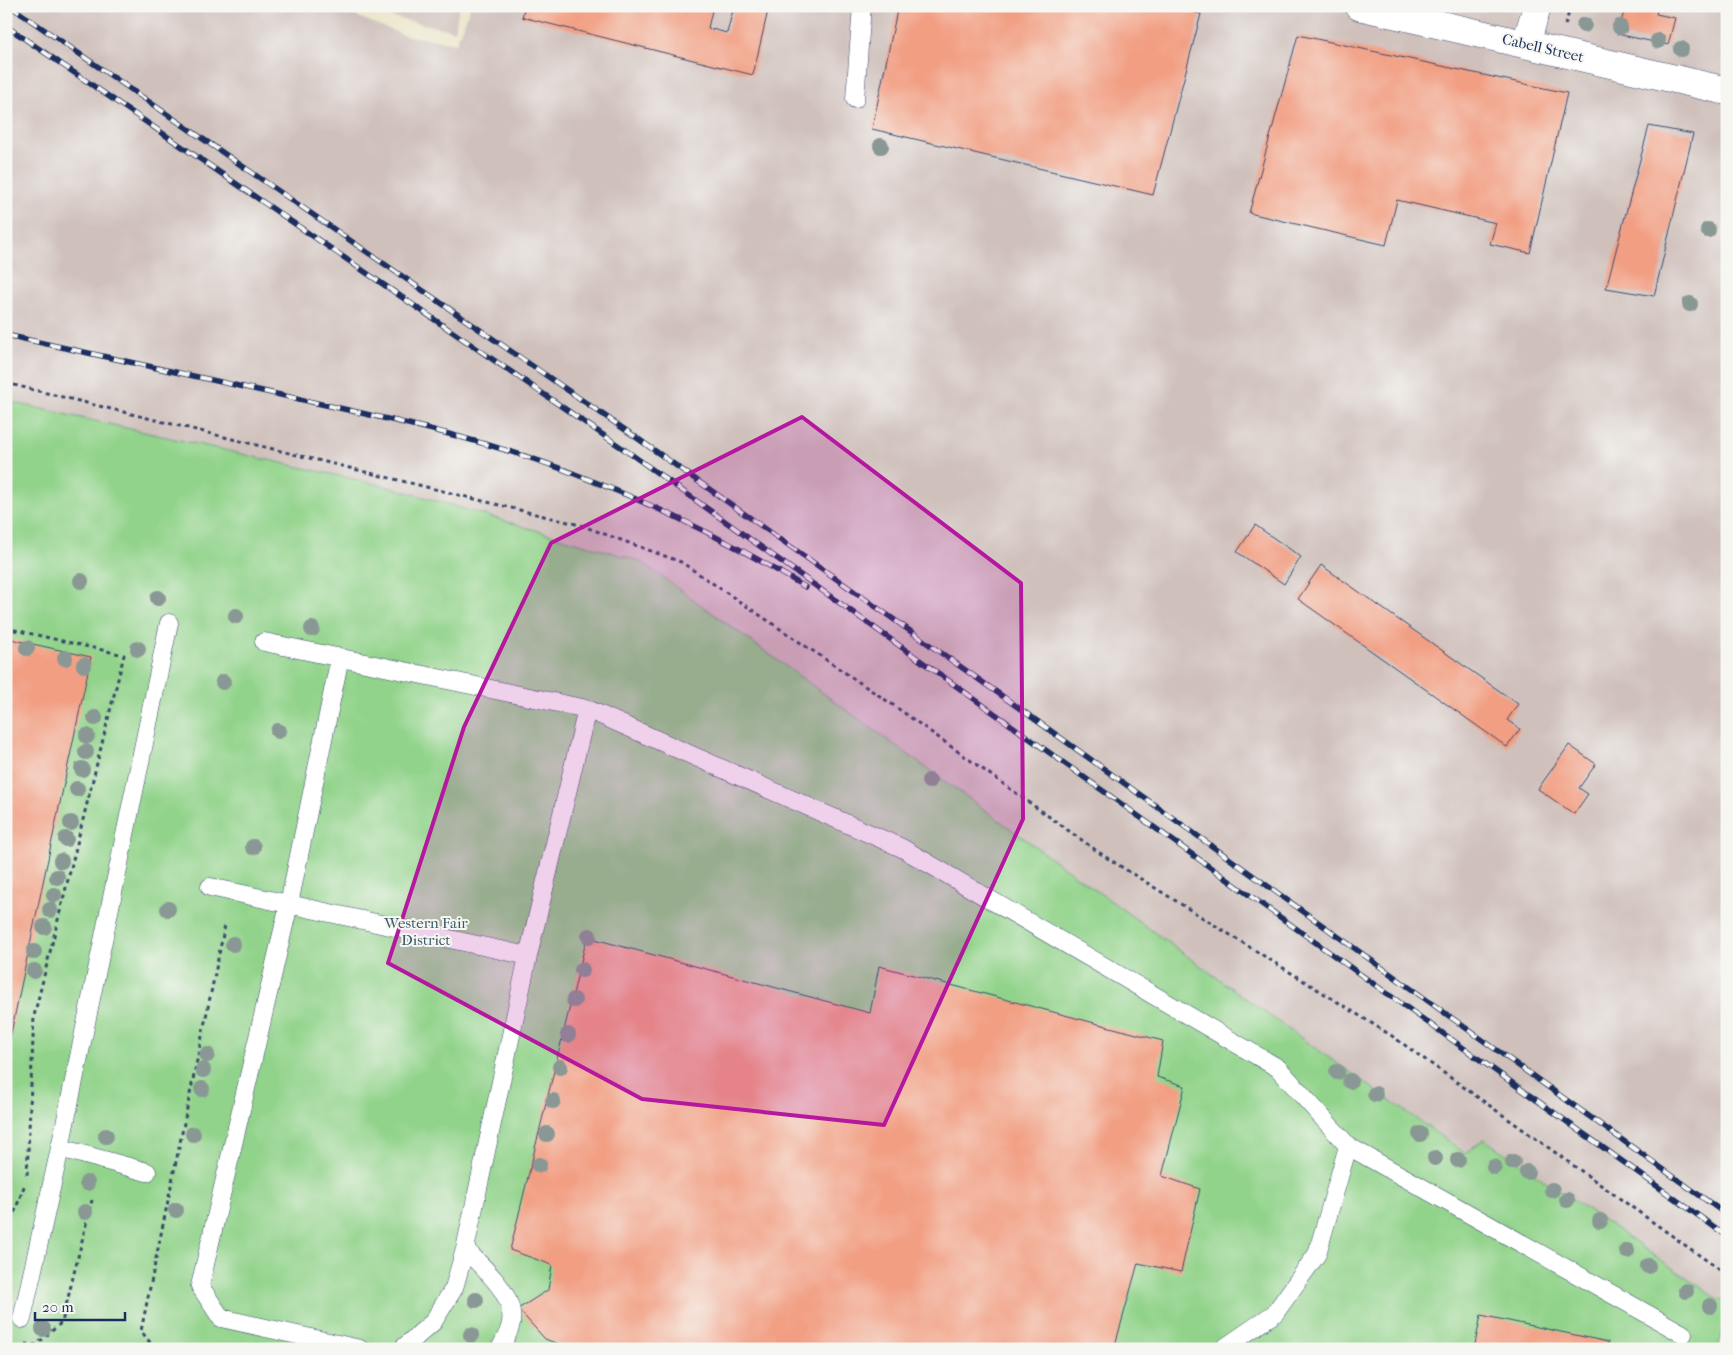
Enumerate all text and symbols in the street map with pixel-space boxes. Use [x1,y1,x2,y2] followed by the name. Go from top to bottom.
[1500,30,1586,66] street label: Cabell Street
[383,914,468,949] park label: Western Fair District
[35,1290,125,1322] scale bar
[42,1298,74,1316] text: 20 m

